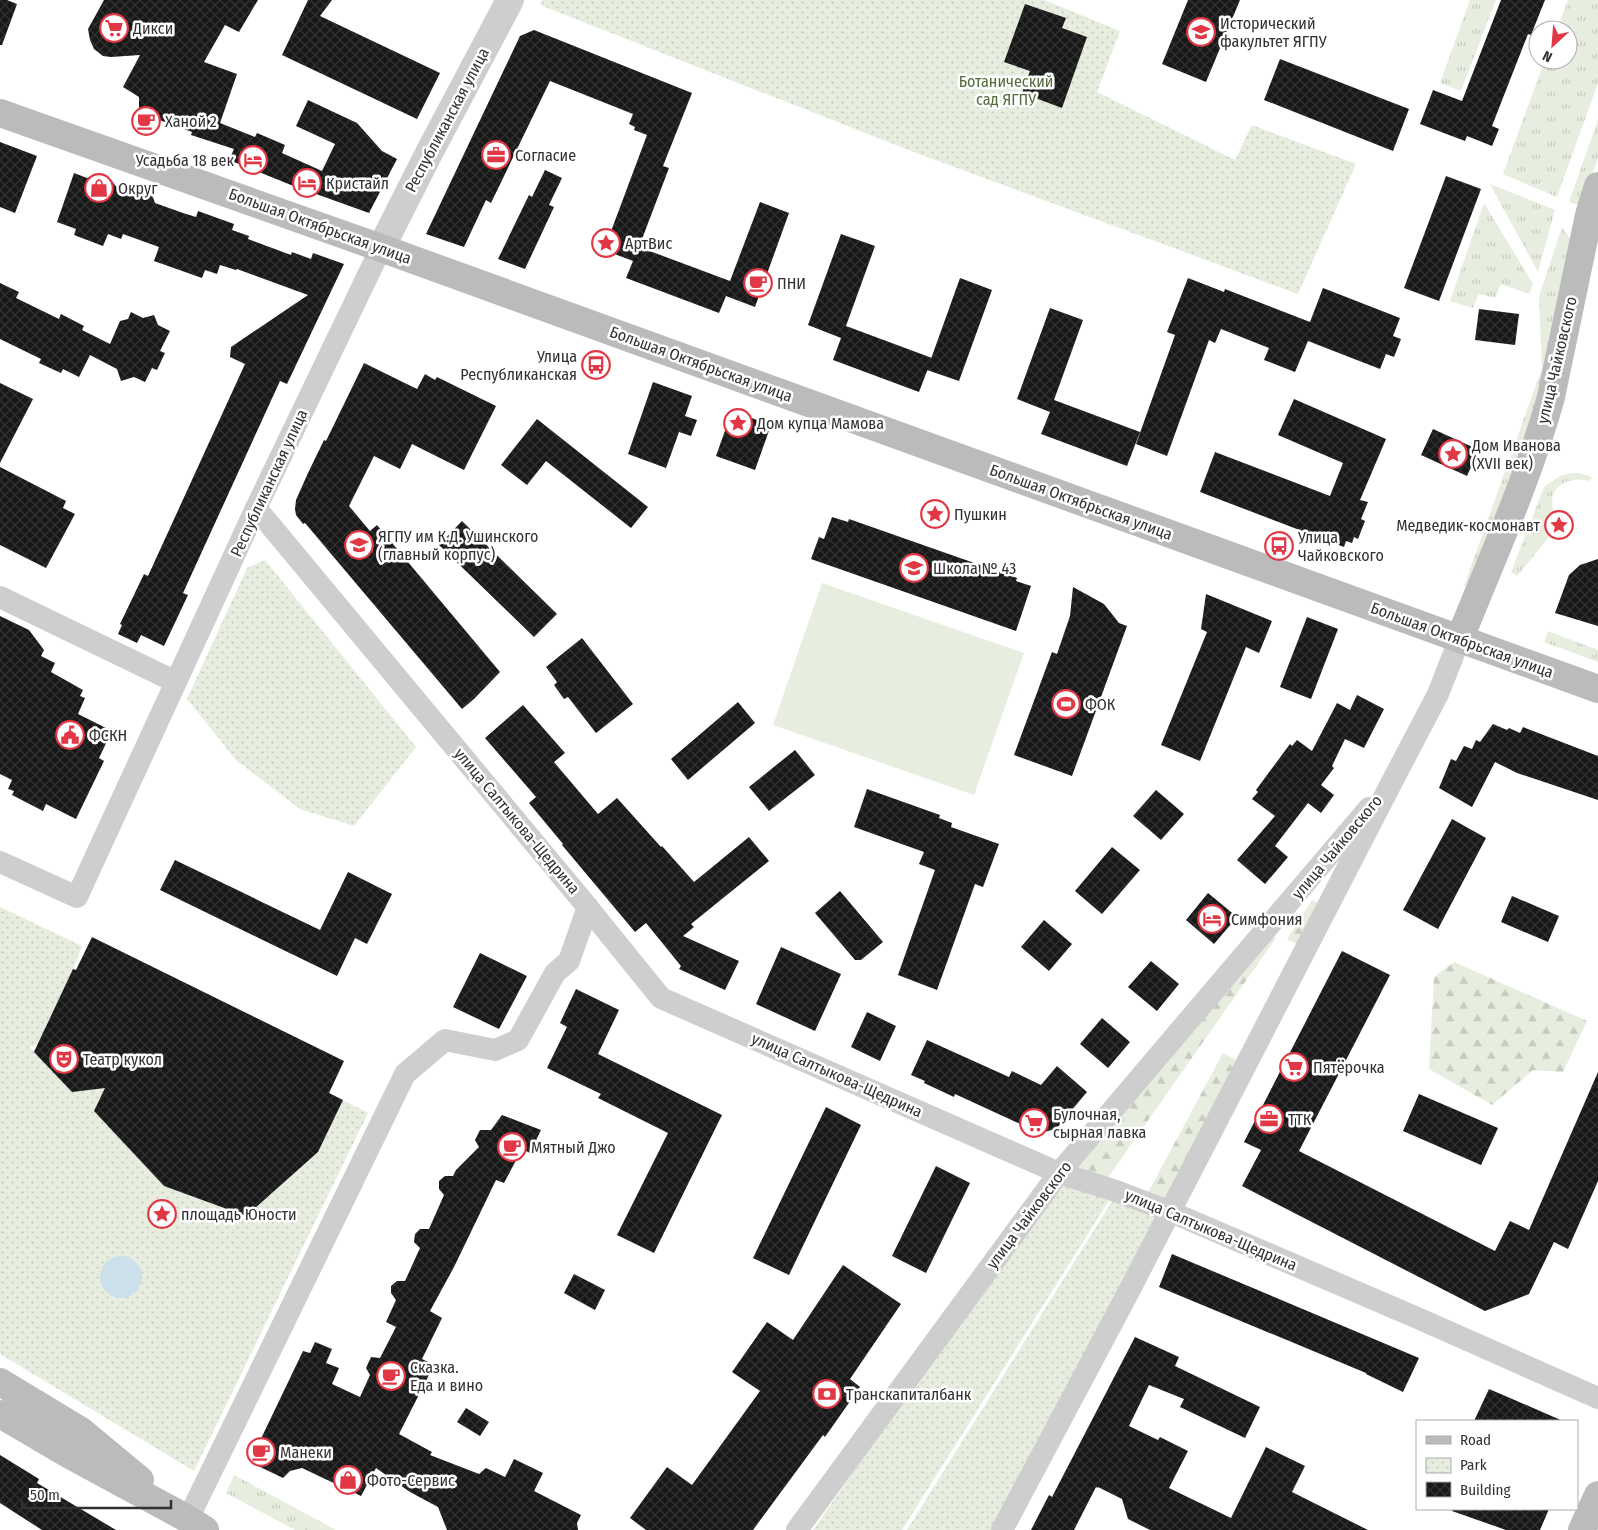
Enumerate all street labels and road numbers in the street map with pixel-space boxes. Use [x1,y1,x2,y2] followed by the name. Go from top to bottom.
[401,45,493,195] street label: Республиканская улица
[226,184,414,268] street label: Большая Октябрьская улица
[1533,295,1581,425] street label: улица Чайковского
[607,322,795,406] street label: Большая Октябрьская улица
[226,406,312,560] street label: Республиканская улица
[987,460,1175,544] street label: Большая Октябрьская улица
[1368,598,1556,682] street label: Большая Октябрьская улица
[450,744,584,898] street label: улица Салтыкова-Щедрина
[1288,791,1386,903] street label: улица Чайковского
[749,1029,925,1121] street label: улица Салтыкова-Щедрина
[982,1158,1076,1272] street label: улица Чайковского
[1122,1185,1300,1275] street label: улица Салтыкова-Щедрина

